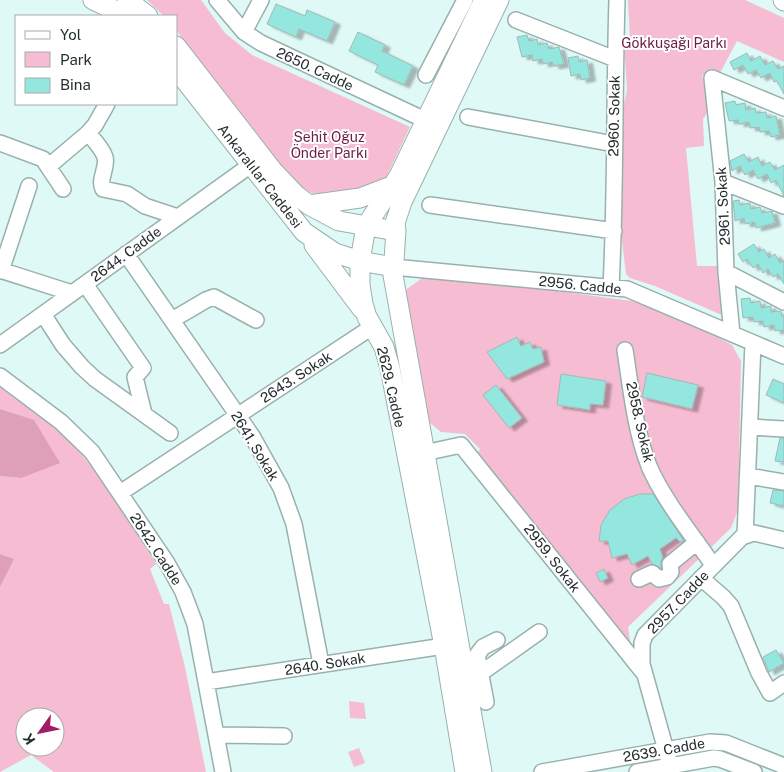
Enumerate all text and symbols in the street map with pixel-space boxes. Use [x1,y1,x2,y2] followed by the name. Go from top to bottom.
[15,15,178,105] legend
[60,26,81,43] text: Yol
[621,35,727,51] park label: Gökkuşağı Parkı
[274,44,356,94] street label: 2650. Cadde
[60,51,92,68] text: Park
[605,75,623,157] street label: 2960. Sokak
[60,76,91,93] text: Bina
[215,121,305,231] street label: Ankaralılar Caddesi
[291,129,367,161] park label: Şehit Oğuz Önder Parkı
[713,166,733,246] street label: 2961. Sokak
[88,223,164,285] street label: 2644. Cadde
[538,273,622,297] street label: 2956. Cadde
[374,345,408,429] street label: 2629. Cadde
[257,348,335,406] street label: 2643. Sokak
[623,380,657,464] street label: 2958. Sokak
[228,408,282,484] street label: 2641. Sokak
[127,510,185,588] street label: 2642. Cadde
[521,521,584,595] street label: 2959. Sokak
[644,567,712,637] street label: 2957. Cadde
[284,650,367,678] street label: 2640. Sokak
[15,707,65,757] north arrow
[20,731,39,748] text: K
[622,735,706,765] street label: 2639. Cadde

